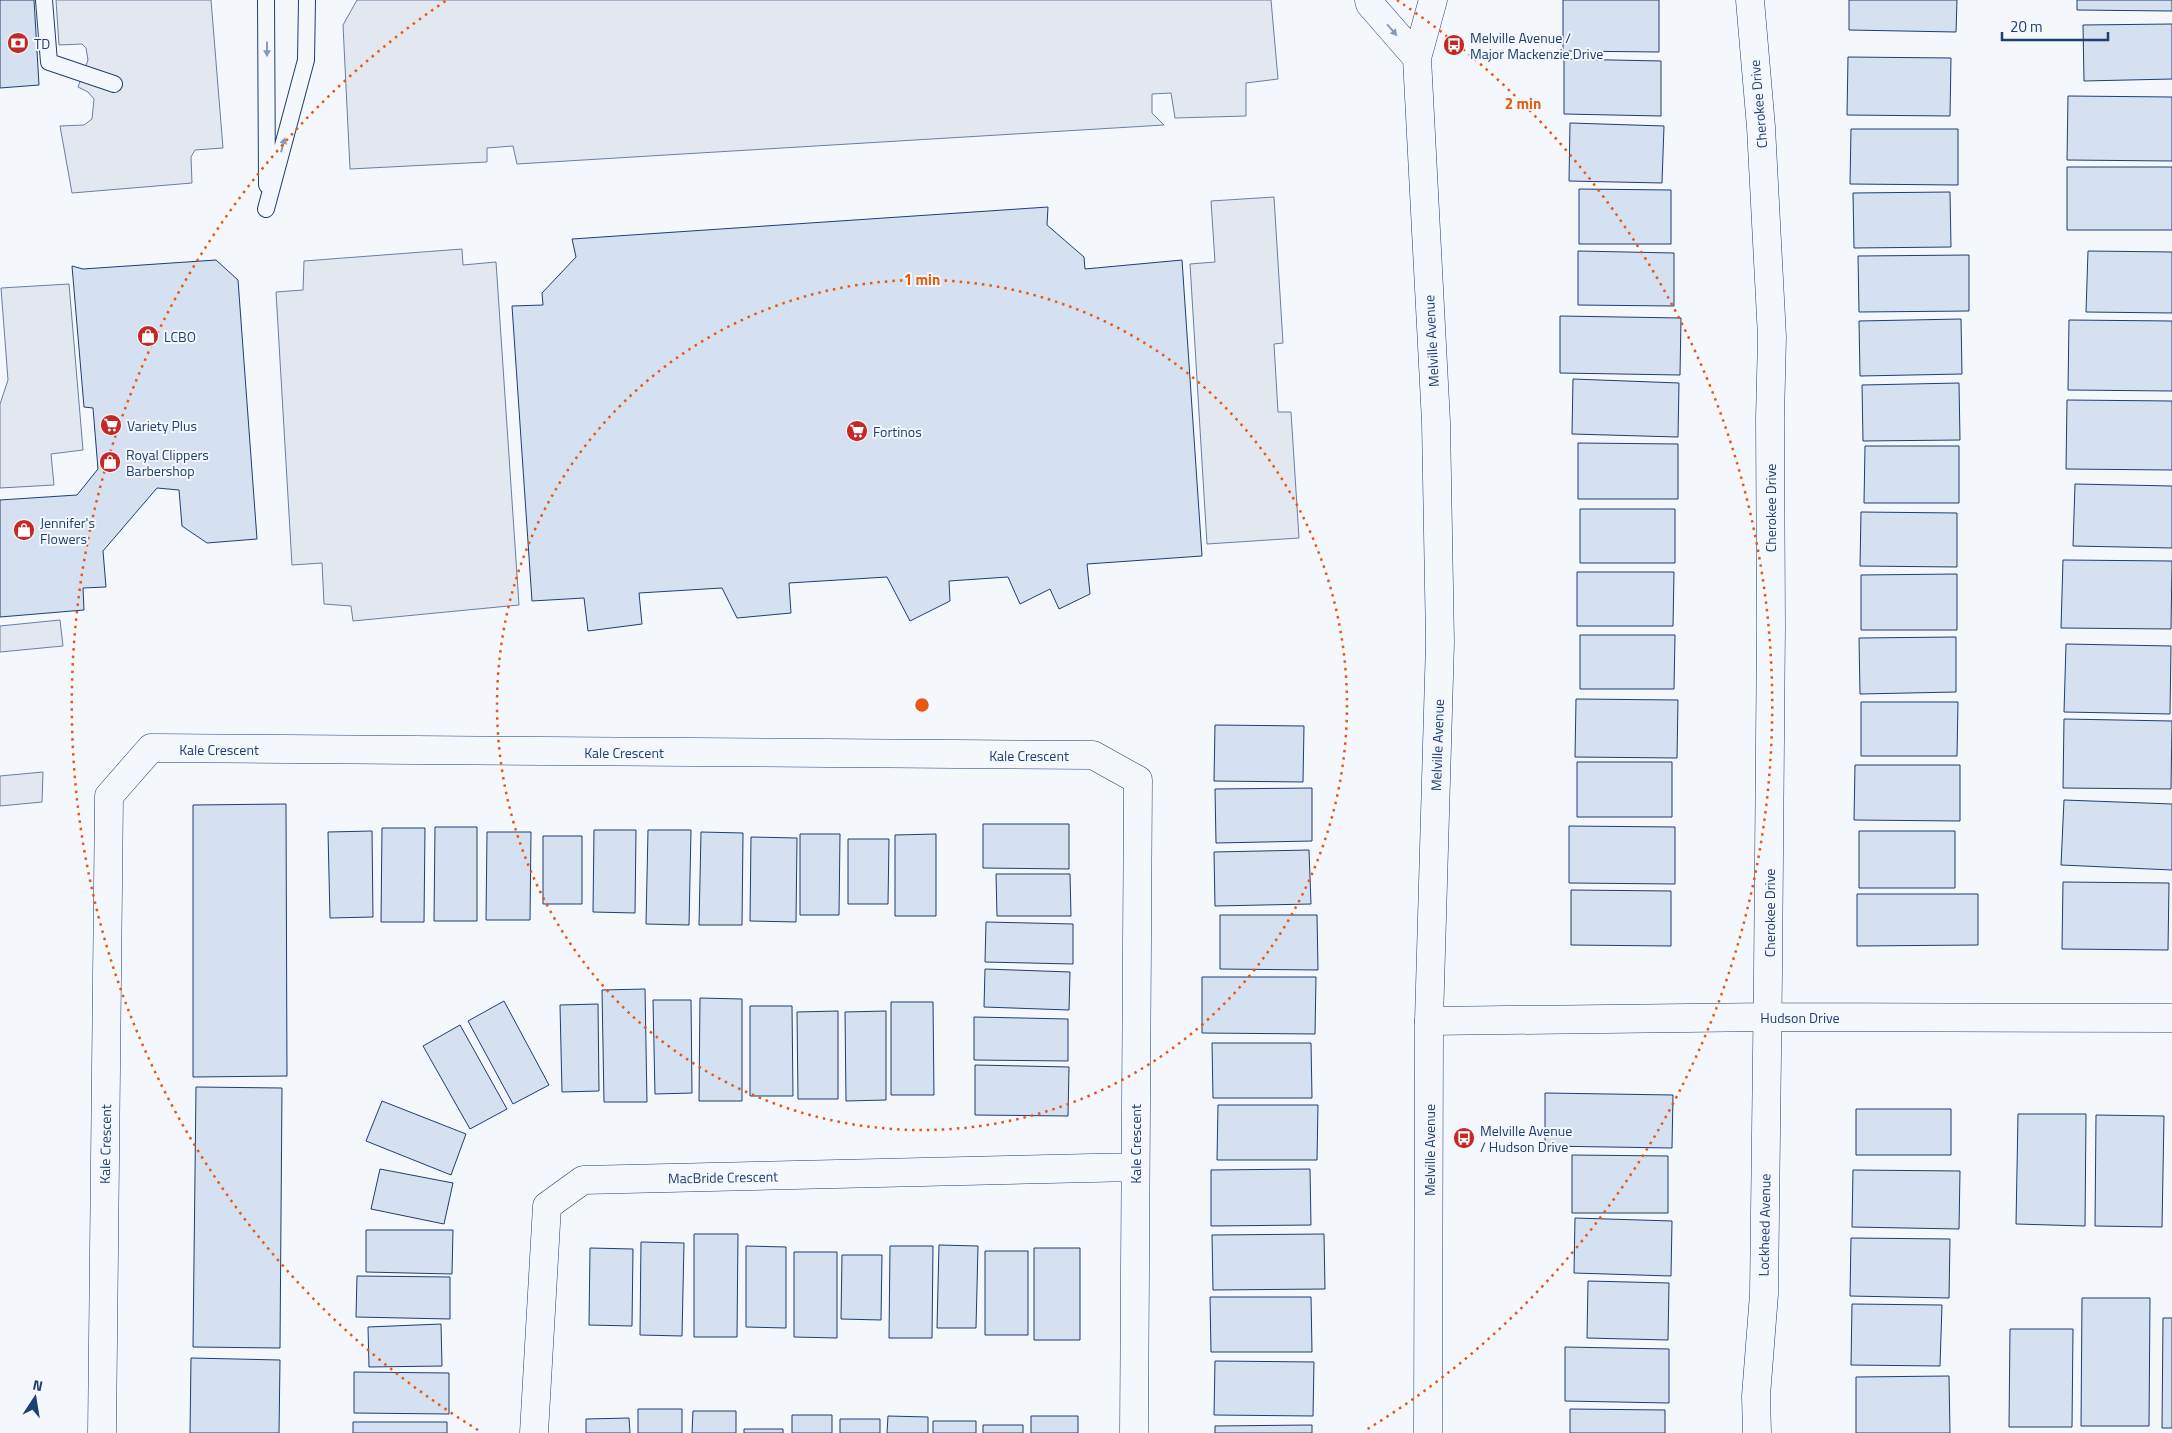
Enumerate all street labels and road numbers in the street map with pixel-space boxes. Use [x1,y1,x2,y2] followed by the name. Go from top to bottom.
[1744,59,1772,149] street label: Cherokee Drive
[1418,294,1444,388] street label: Melville Avenue
[1760,464,1781,552] street label: Cherokee Drive
[1425,699,1449,791] street label: Melville Avenue
[179,739,259,760] street label: Kale Crescent
[584,742,664,763] street label: Kale Crescent
[989,745,1069,766] street label: Kale Crescent
[1759,869,1780,957] street label: Cherokee Drive
[1760,1007,1840,1028] street label: Hudson Drive
[94,1104,116,1184] street label: Kale Crescent
[1125,1104,1146,1184] street label: Kale Crescent
[1419,1104,1440,1196] street label: Melville Avenue
[668,1166,778,1188] street label: MacBride Crescent
[1753,1173,1775,1277] street label: Lockheed Avenue

